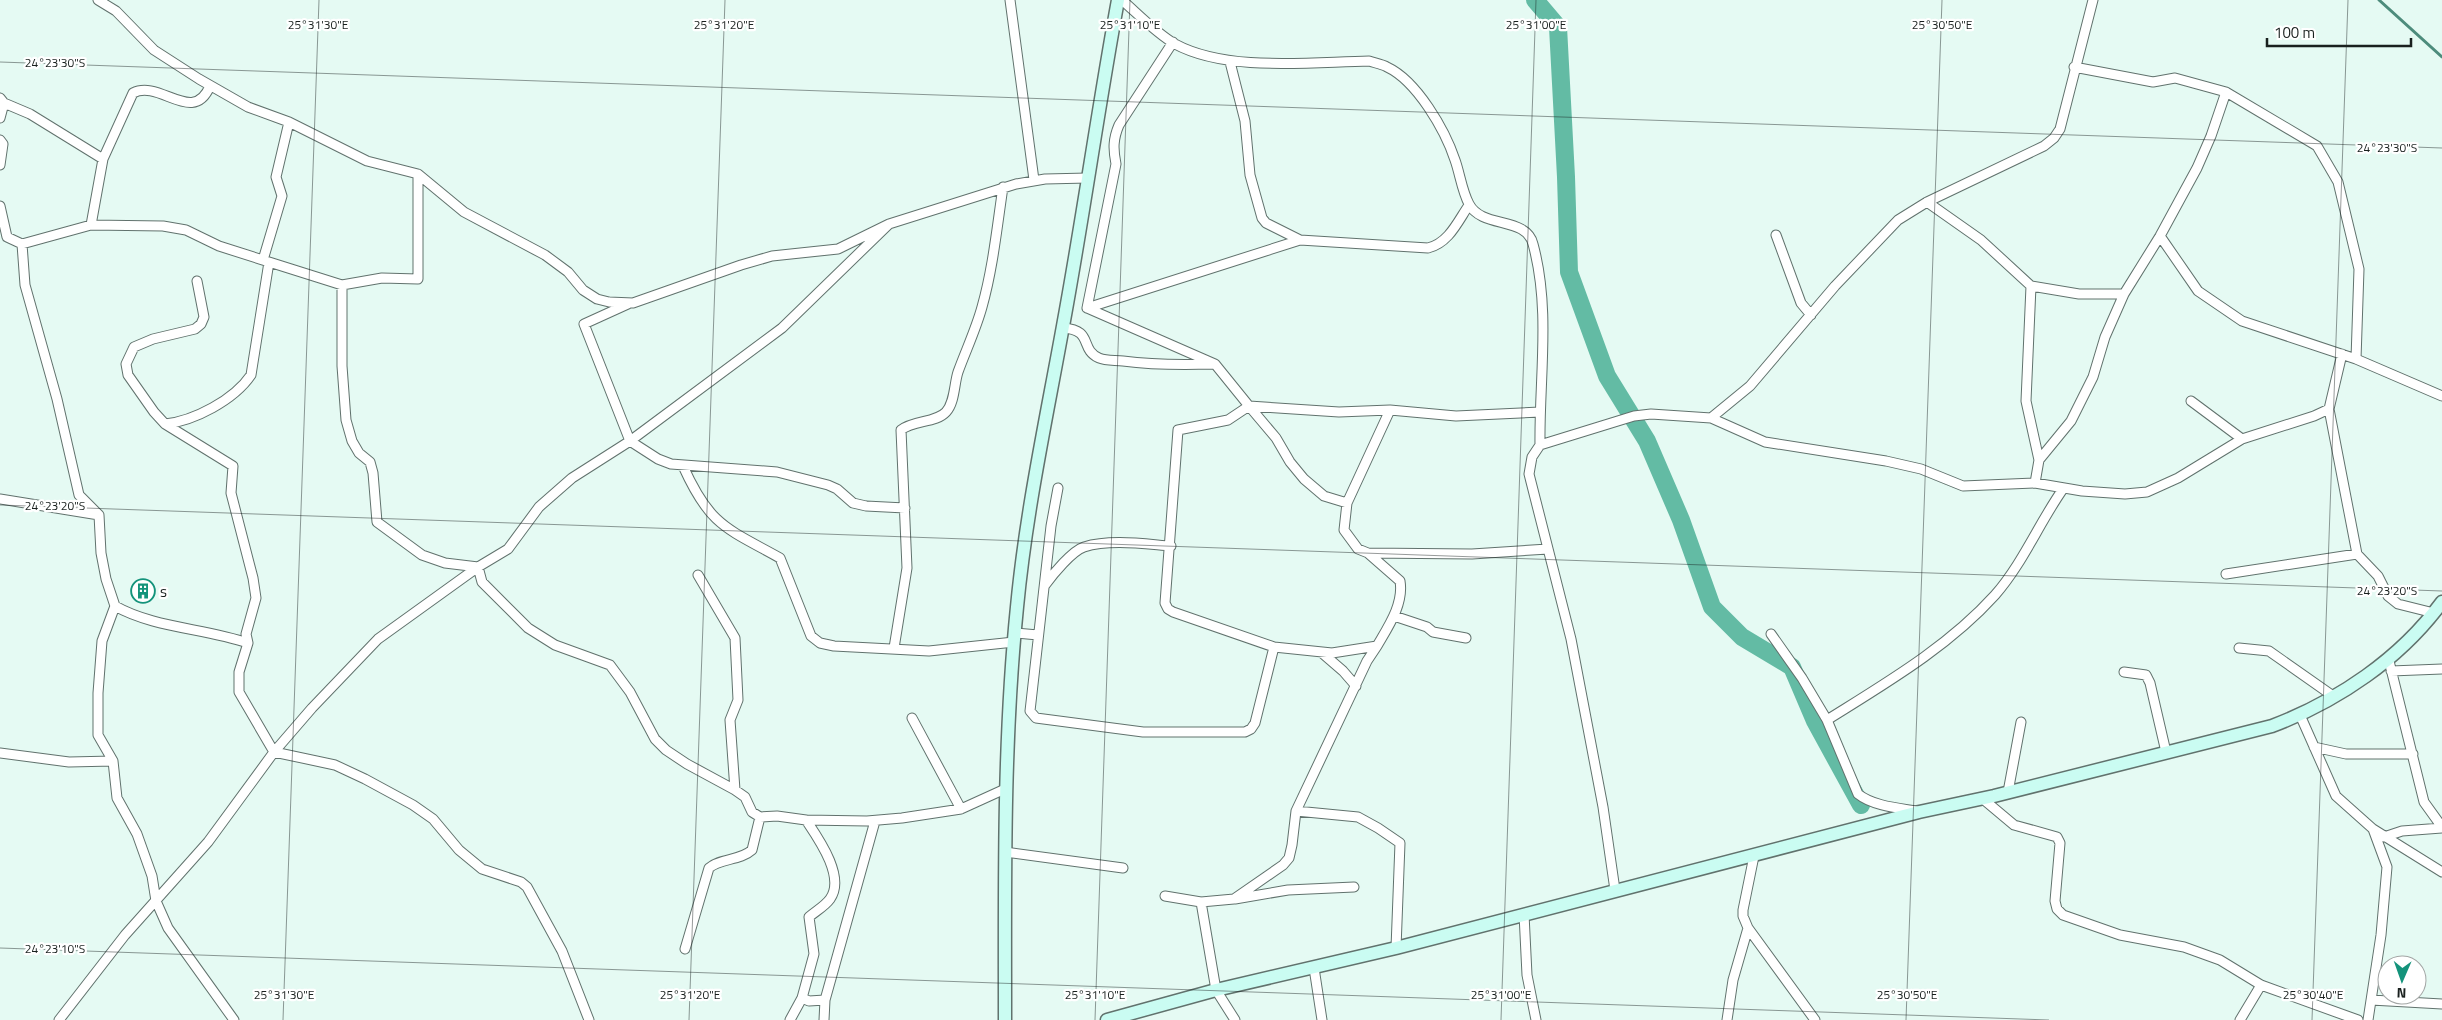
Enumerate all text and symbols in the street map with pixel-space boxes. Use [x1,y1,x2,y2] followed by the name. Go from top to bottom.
[288,15,349,34] text: 25°31'30"E
[694,15,755,34] text: 25°31'20"E
[1100,15,1161,34] text: 25°31'10"E
[1506,15,1567,34] text: 25°31'00"E
[1912,15,1973,34] text: 25°30'50"E
[2267,15,2411,47] scale bar
[2274,21,2315,44] text: 100 m
[25,53,85,72] text: 24°23'30"S
[2357,138,2417,157] text: 24°23'30"S
[25,496,85,515] text: 24°23'20"S
[130,578,156,604] building icon: s
[160,580,167,603] place label: s
[2357,581,2417,600] text: 24°23'20"S
[25,939,85,958] text: 24°23'10"S
[2377,955,2427,1005] north arrow
[2396,983,2407,1004] text: N
[254,985,315,1004] text: 25°31'30"E
[660,985,721,1004] text: 25°31'20"E
[1065,985,1126,1004] text: 25°31'10"E
[1471,985,1532,1004] text: 25°31'00"E
[1877,985,1938,1004] text: 25°30'50"E
[2283,985,2344,1004] text: 25°30'40"E

